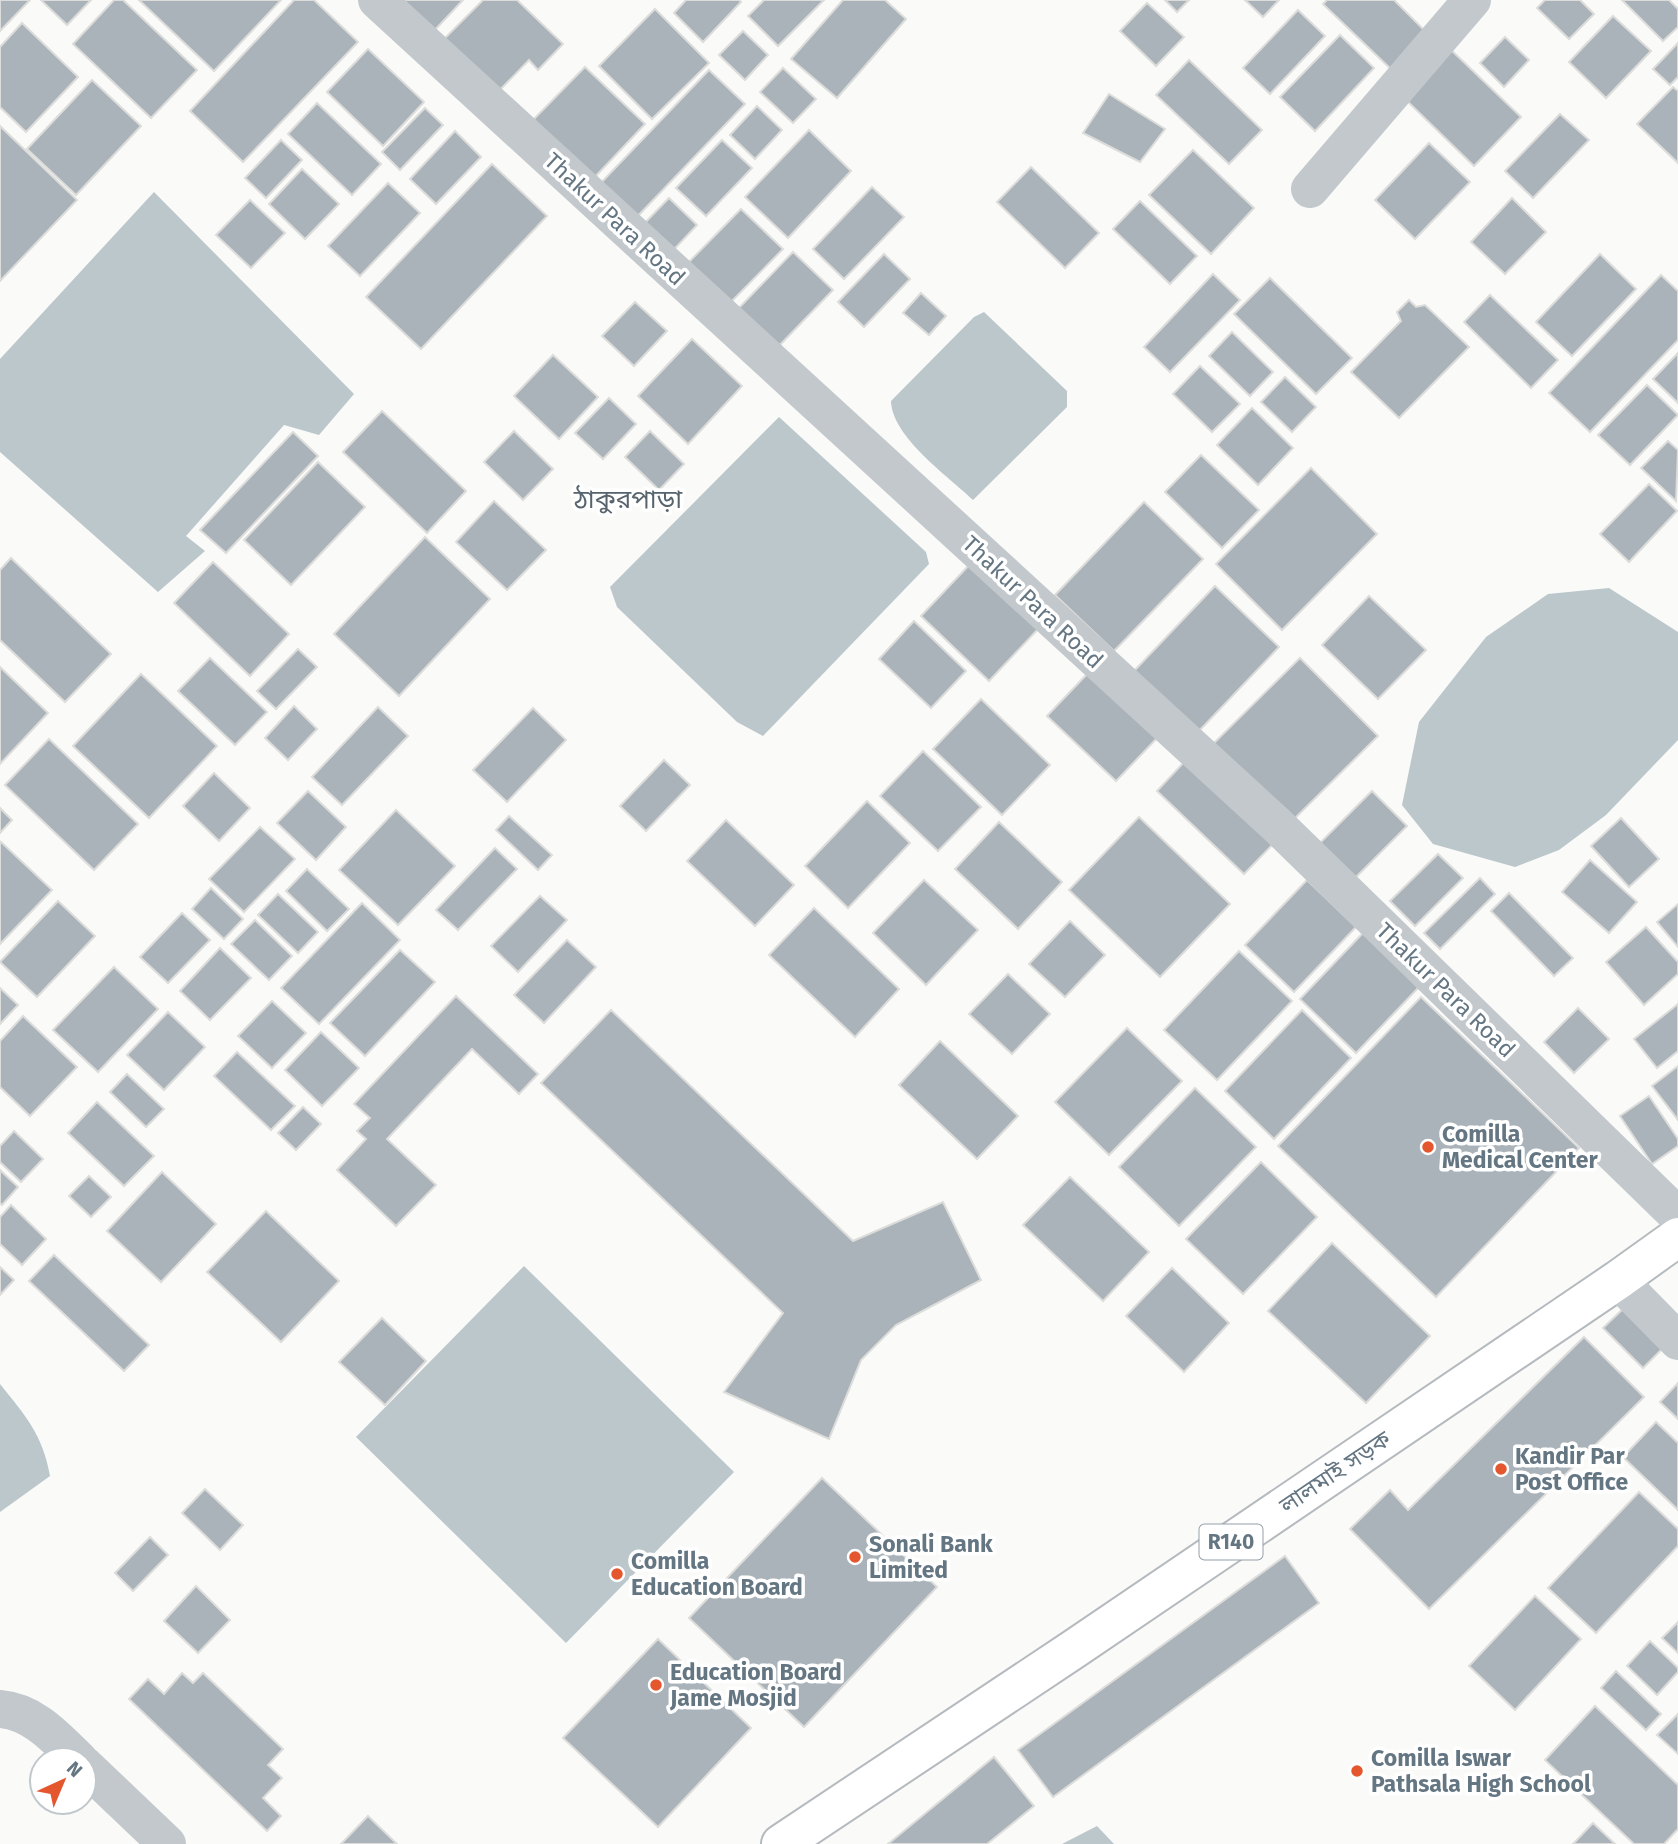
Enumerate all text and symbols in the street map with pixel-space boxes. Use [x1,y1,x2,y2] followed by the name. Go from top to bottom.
[539,147,691,291] street label: Thakur Para Road
[573,484,683,515] district label: ঠাকুরপাড়া
[957,530,1109,674] street label: Thakur Para Road
[1371,917,1521,1063] street label: Thakur Para Road
[1442,1120,1598,1174] place label: Comilla Medical Center
[1420,1139,1436,1155] marker: Comilla Medical Center
[1273,1424,1396,1520] street label: লালমাই সড়ক
[1515,1442,1628,1496] place label: Kandir Par Post Office
[1493,1461,1509,1477] marker: Kandir Par Post Office
[1200,1524,1262,1560] road number: R140
[869,1530,993,1584] place label: Sonali Bank Limited
[631,1547,803,1601] place label: Comilla Education Board
[847,1549,863,1565] marker: Sonali Bank Limited
[609,1566,625,1582] marker: Comilla Education Board
[669,1658,842,1712] place label: Education Board Jame Mosjid
[648,1677,664,1693] marker: Education Board Jame Mosjid
[1371,1744,1591,1798] place label: Comilla Iswar Pathsala High School
[28,1746,98,1816] north arrow
[62,1756,87,1782] text: N
[1349,1763,1365,1779] marker: Comilla Iswar Pathsala High School

